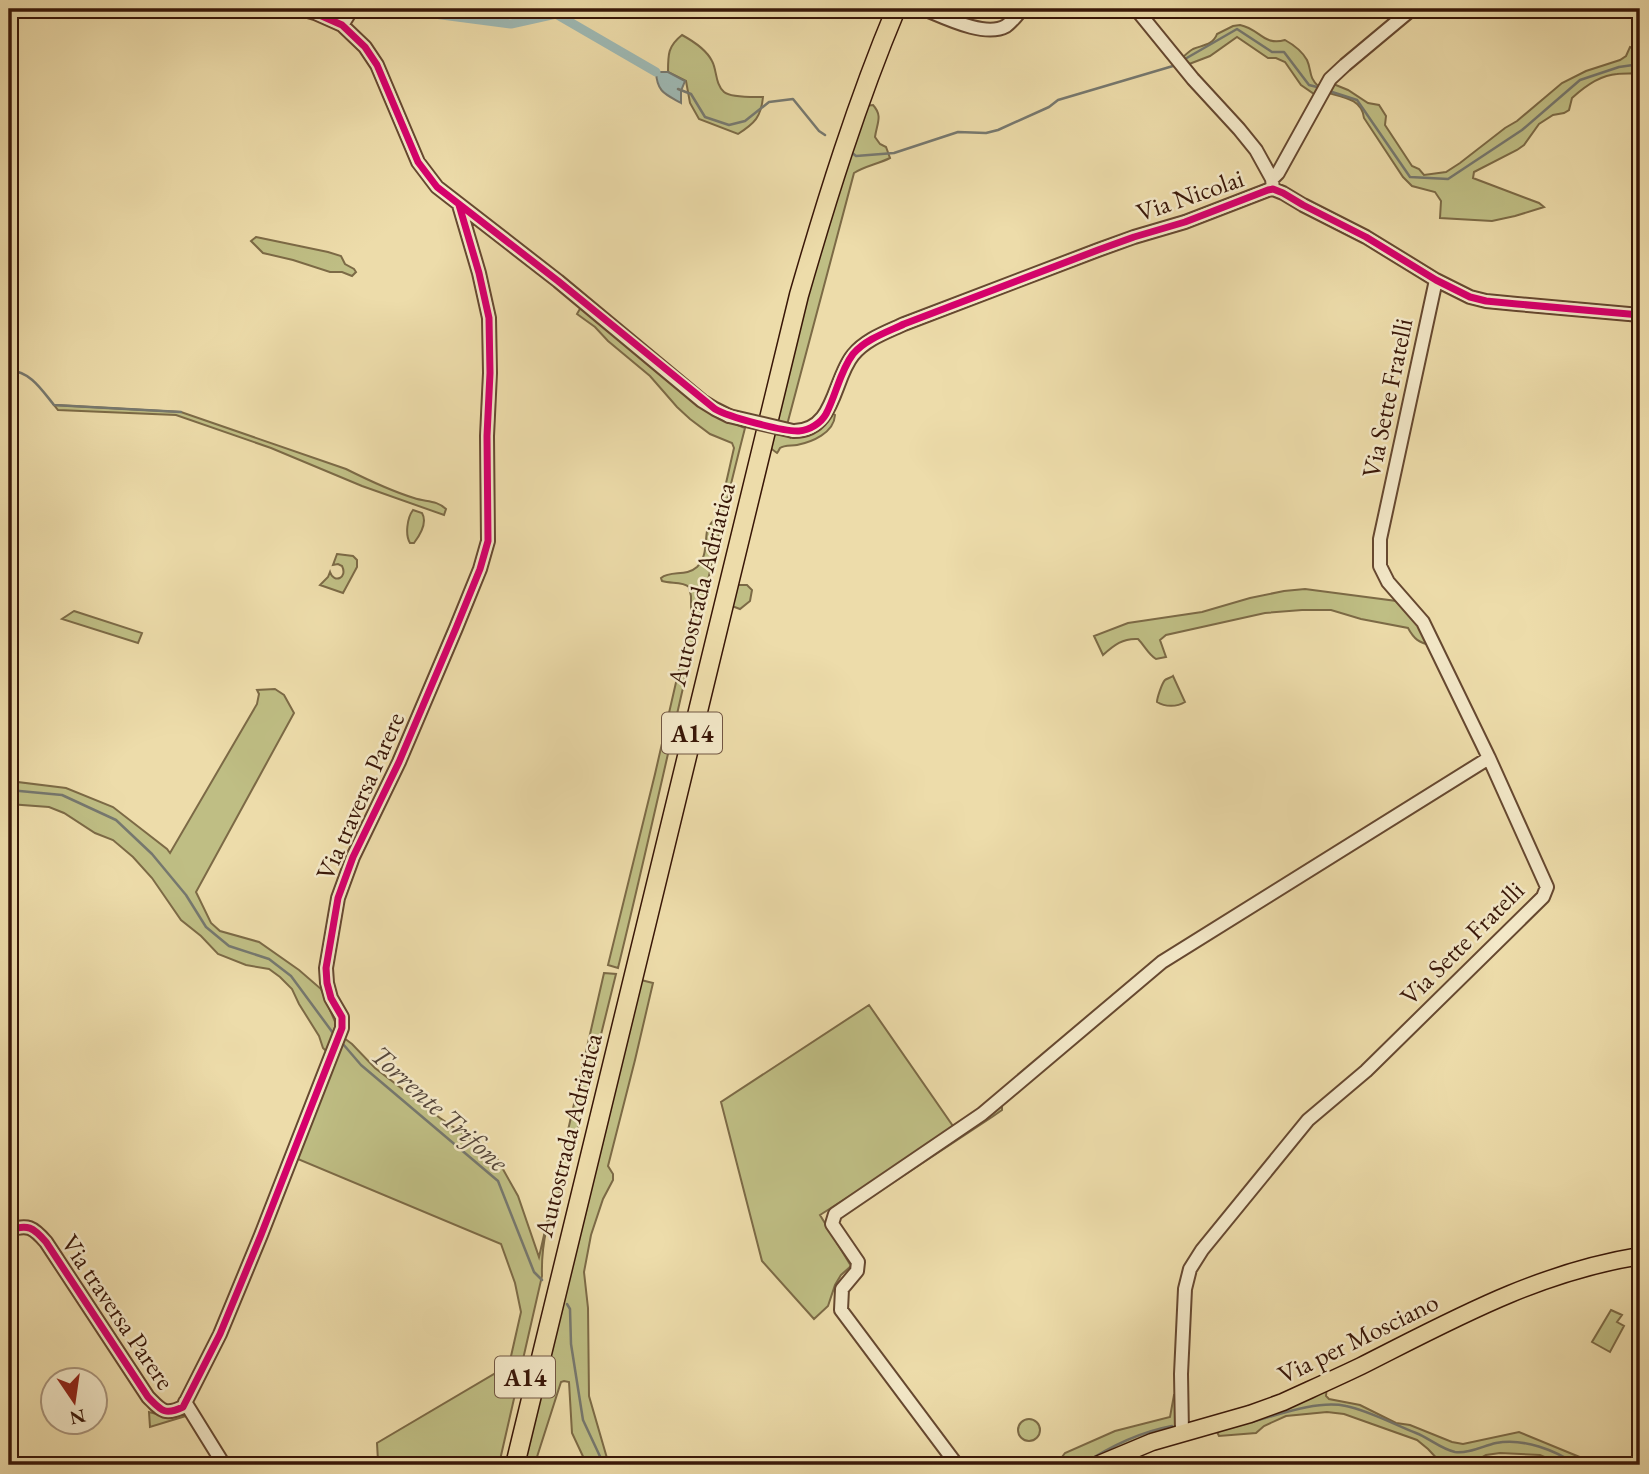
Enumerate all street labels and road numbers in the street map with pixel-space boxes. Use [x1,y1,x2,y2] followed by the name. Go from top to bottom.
[1132,161,1248,229] street label: Via Nicolai
[1353,315,1421,481] street label: Via Sette Fratelli
[659,478,743,690] street label: Autostrada Adriatica
[308,707,412,885] street label: Via traversa Parere
[662,712,722,754] road number: A14
[1393,874,1531,1012] street label: Via Sette Fratelli
[526,1029,610,1241] street label: Autostrada Adriatica
[54,1228,182,1396] street label: Via traversa Parere
[1272,1284,1444,1392] street label: Via per Mosciano
[495,1357,555,1398] road number: A14

